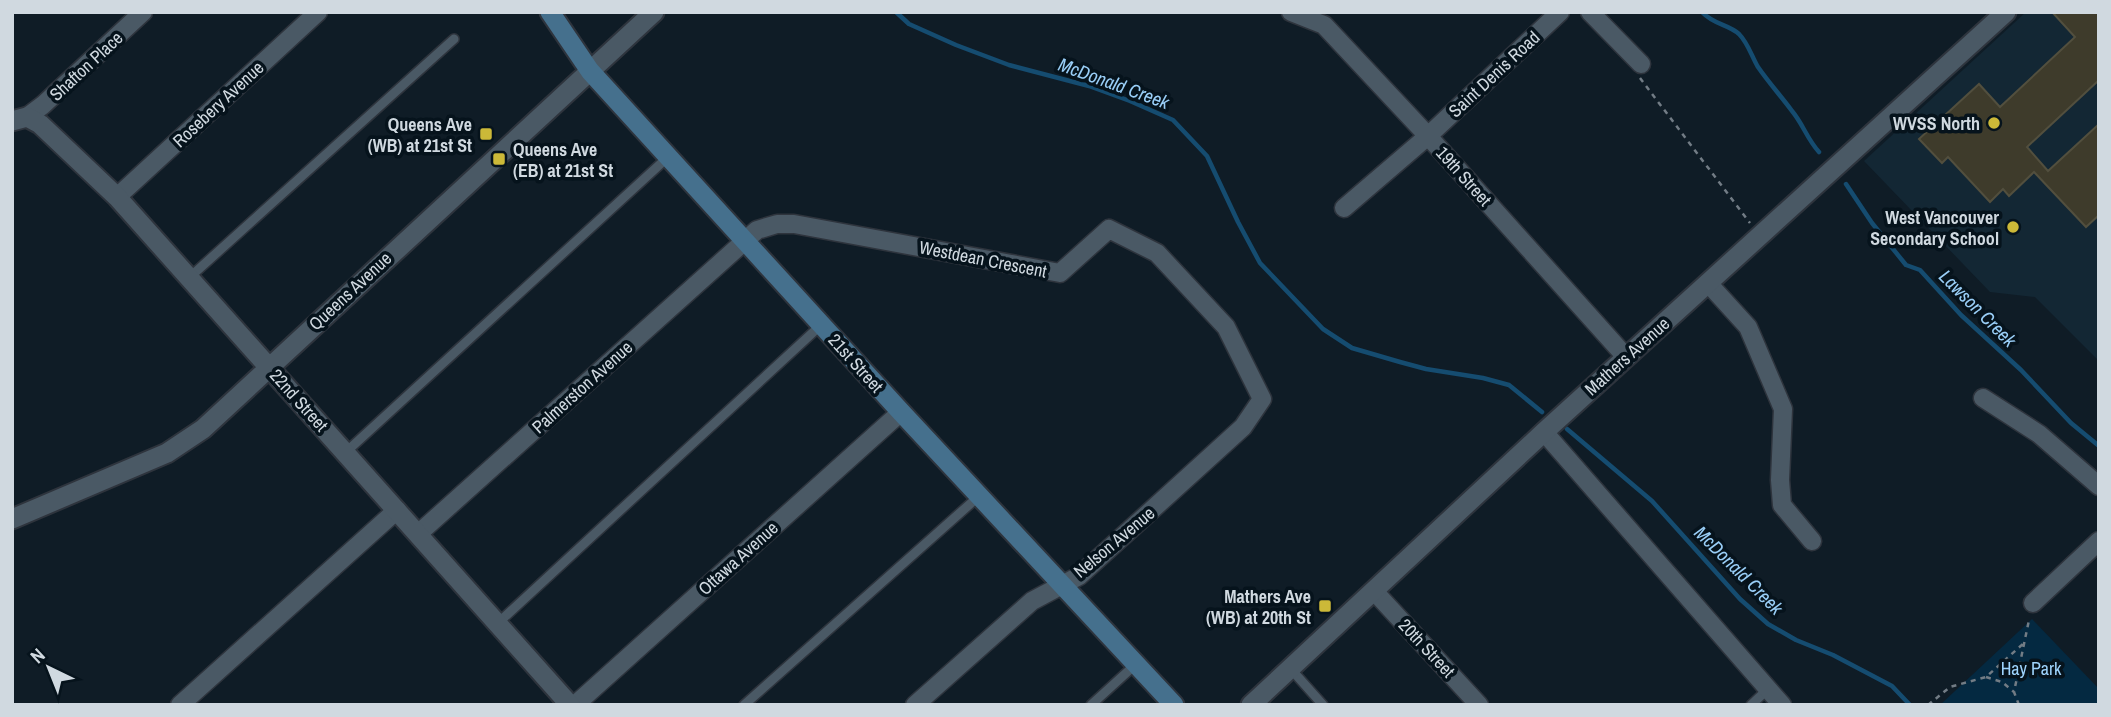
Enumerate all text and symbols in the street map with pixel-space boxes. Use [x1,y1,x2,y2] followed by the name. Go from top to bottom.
[1443,25,1545,123] street label: Saint Denis Road
[44,26,128,106] street label: Shafton Place
[1055,51,1174,115] water label: McDonald Creek
[167,55,269,153] street label: Rosebery Avenue
[1893,111,1980,136] place label: WVSS North
[368,112,472,158] place label: Queens Ave (WB) at 21st St
[1986,115,2002,131] marker: WVSS North
[478,126,494,142] marker: Queens Ave (WB) at 21st St
[513,137,613,183] place label: Queens Ave (EB) at 21st St
[1431,141,1497,211] street label: 19th Street
[491,151,507,167] marker: Queens Ave (EB) at 21st St
[1870,205,1999,251] place label: West Vancouver Secondary School
[2005,219,2021,235] marker: West Vancouver Secondary School
[917,234,1049,284] street label: Westdean Crescent
[303,246,397,336] street label: Queens Avenue
[1934,264,2023,353] water label: Lawson Creek
[1579,311,1675,401] street label: Mathers Avenue
[823,328,889,398] street label: 21st Street
[526,335,638,439] street label: Palmerston Avenue
[264,363,334,437] street label: 22nd Street
[1068,501,1160,583] street label: Nelson Avenue
[693,515,783,601] street label: Ottawa Avenue
[1689,520,1790,621] water label: McDonald Creek
[1206,584,1311,630] place label: Mathers Ave (WB) at 20th St
[1317,598,1333,614] marker: Mathers Ave (WB) at 20th St
[1393,613,1461,683] street label: 20th Street
[14,633,84,703] north arrow
[24,642,50,669] text: N
[2001,656,2062,681] park label: Hay Park

